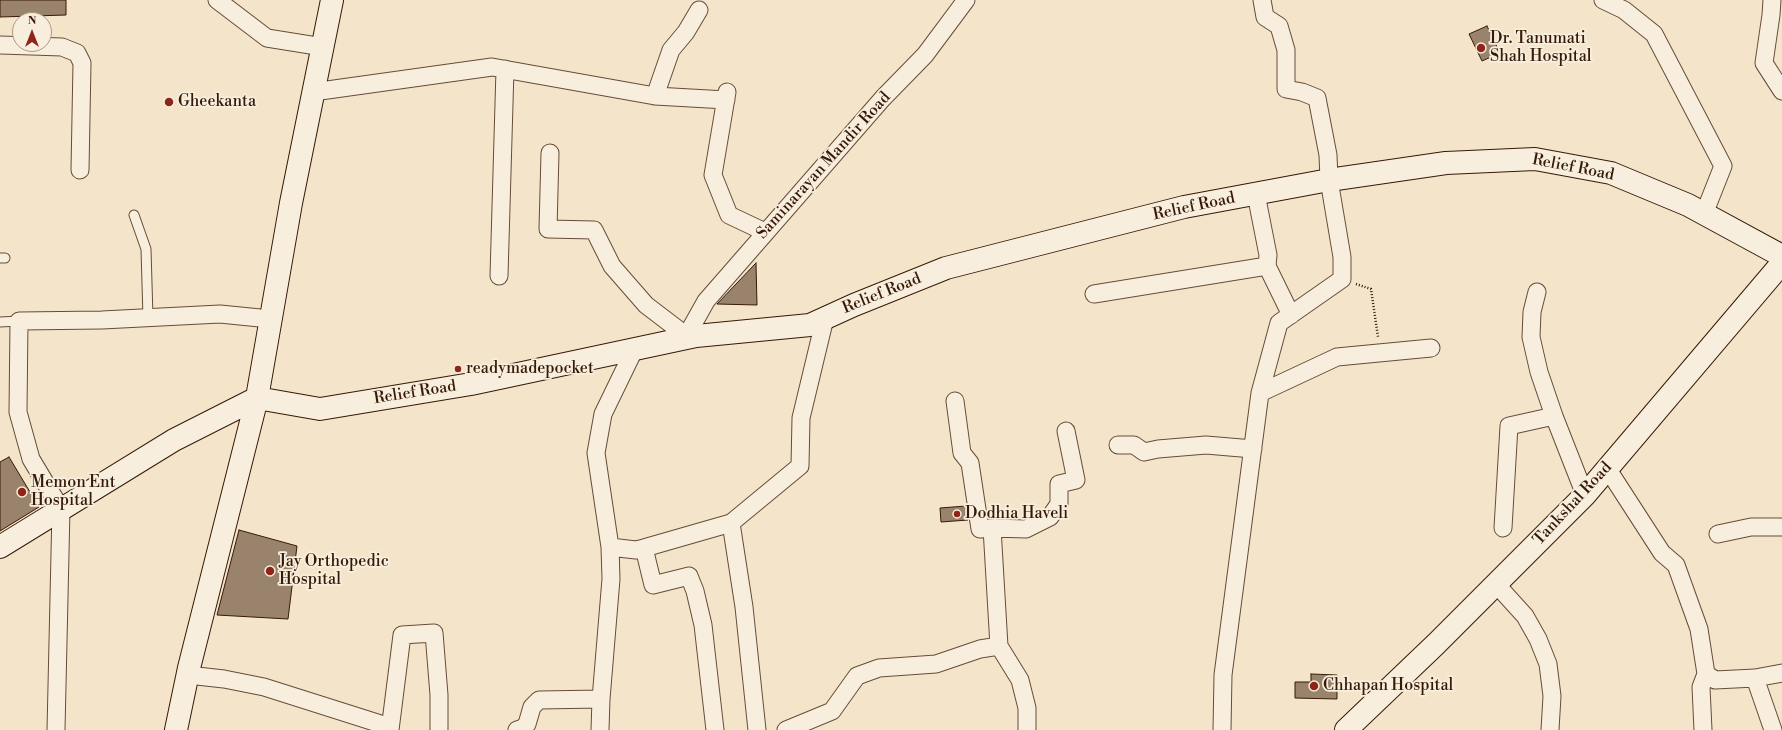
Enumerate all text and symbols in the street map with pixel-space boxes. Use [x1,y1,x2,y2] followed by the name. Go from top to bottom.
[12,12,52,52] north arrow
[28,14,36,28] text: N
[1490,29,1592,67] place label: Dr. Tanumati Shah Hospital
[1475,42,1487,54] marker: Dr. Tanumati Shah Hospital
[753,89,895,243] street label: Saminarayan Mandir Road
[178,92,256,112] place label: Gheekanta
[163,96,175,108] marker: Gheekanta
[1530,151,1616,185] street label: Relief Road
[1151,189,1237,225] street label: Relief Road
[840,269,924,319] street label: Relief Road
[466,359,594,379] place label: readymadepocket
[453,364,463,374] marker: readymadepocket
[372,377,458,409] street label: Relief Road
[1530,458,1616,550] street label: Tankshal Road
[31,473,115,511] place label: Memon Ent Hospital
[16,486,28,498] marker: Memon Ent Hospital
[965,504,1068,524] place label: Dodhia Haveli
[952,509,962,519] marker: Dodhia Haveli
[279,552,389,590] place label: Jay Orthopedic Hospital
[264,565,276,577] marker: Jay Orthopedic Hospital
[1323,676,1453,696] place label: Chhapan Hospital
[1308,680,1320,692] marker: Chhapan Hospital

